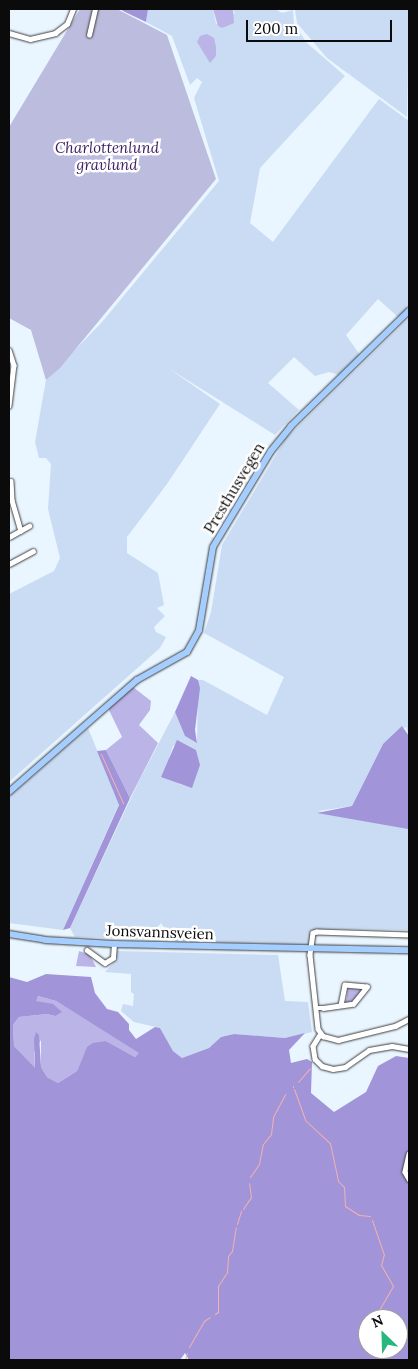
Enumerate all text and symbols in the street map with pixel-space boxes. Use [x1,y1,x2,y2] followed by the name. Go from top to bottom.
[248,10,394,42] scale bar
[254,19,298,38] text: 200 m
[55,138,159,173] park label: Charlottenlund gravlund
[200,440,268,536] street label: Presthusvegen
[106,921,214,943] street label: Jonsvannsveien
[358,1309,408,1359] north arrow
[369,1311,386,1332] text: N

